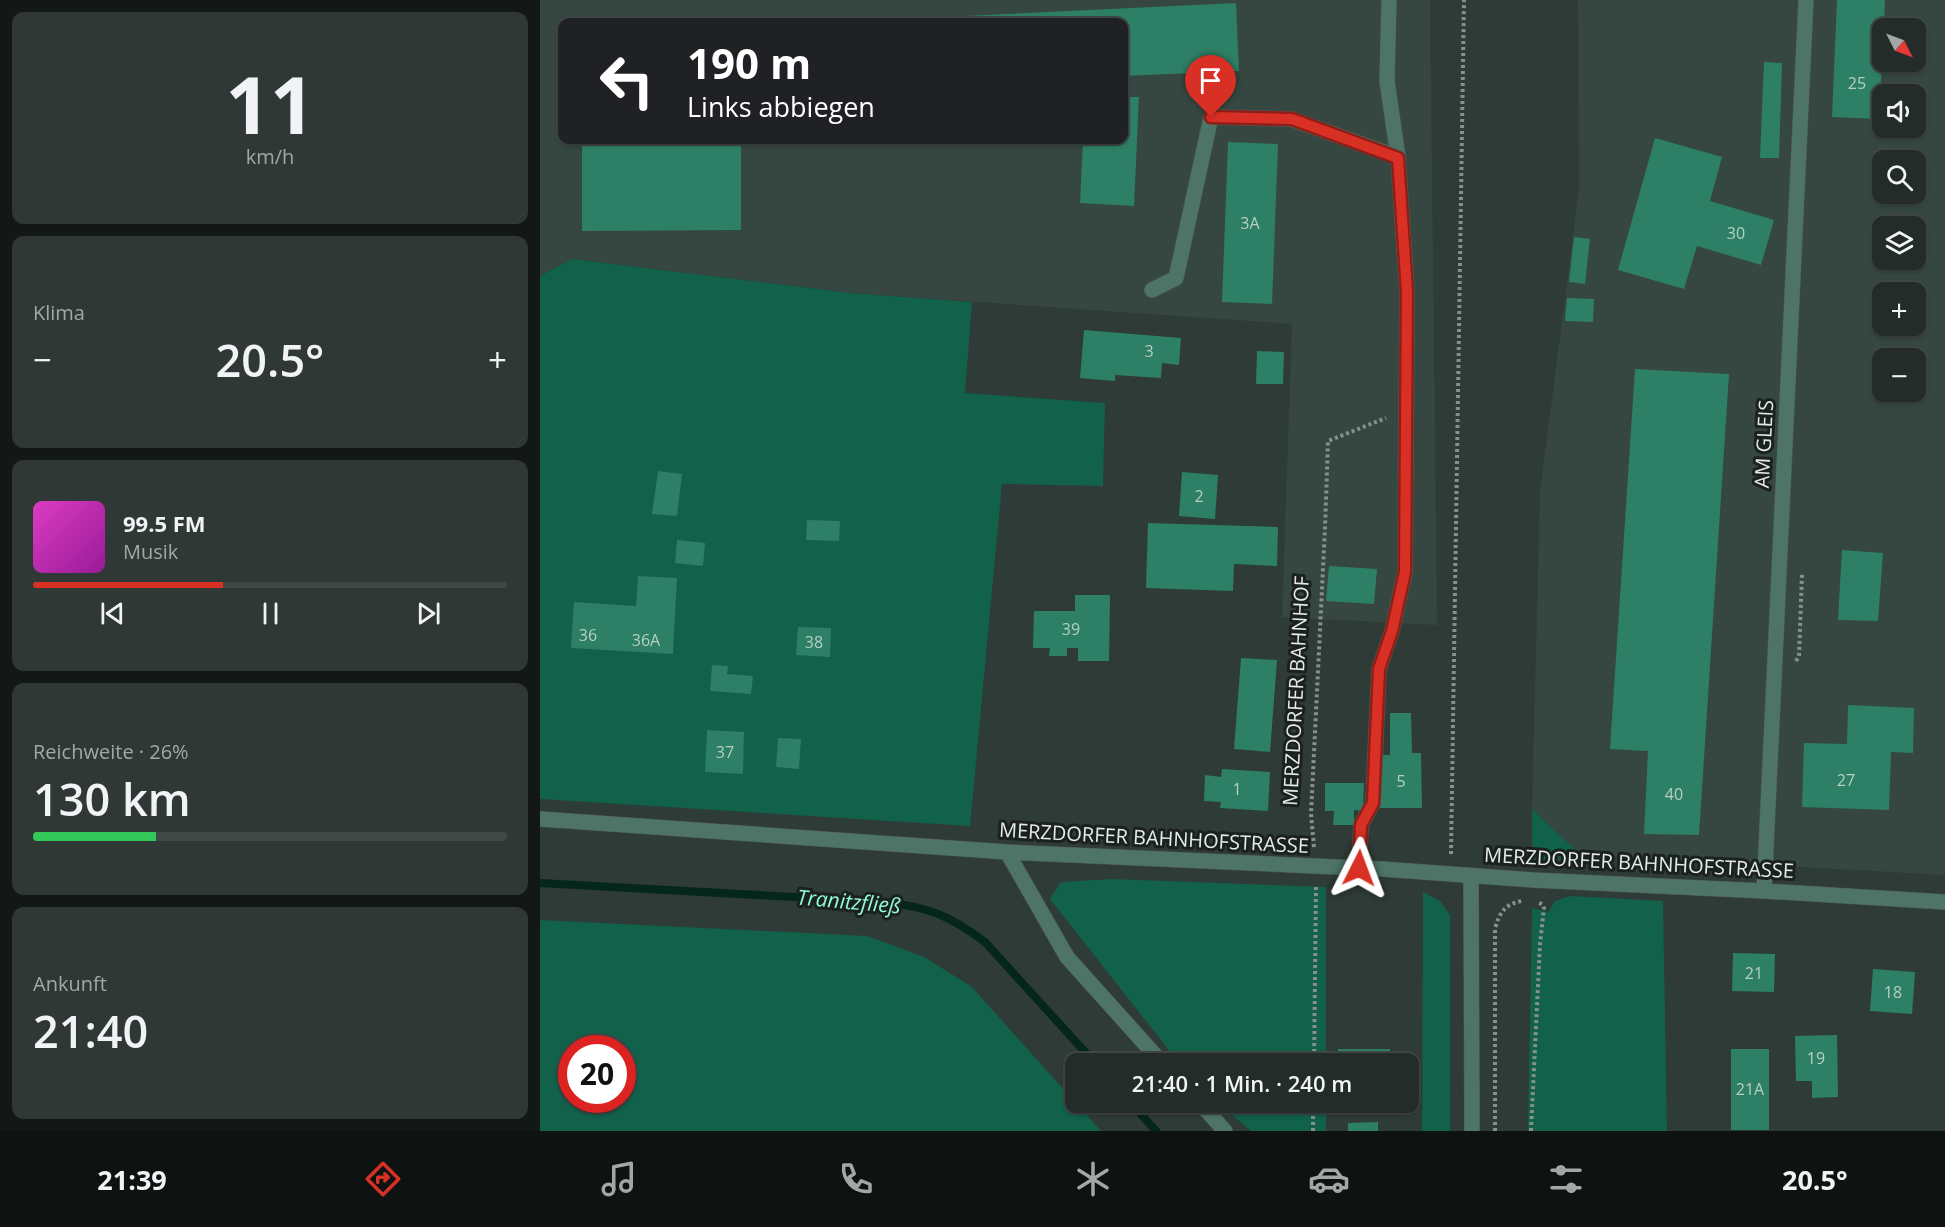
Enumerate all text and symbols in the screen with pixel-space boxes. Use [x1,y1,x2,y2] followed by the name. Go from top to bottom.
[1872,18,1926,72] north arrow
[1872,18,1926,402] map controls
[687,34,811,91] text: 190 m
[588,42,666,120] icon: left
[225,51,315,157] text: 11
[1185,55,1236,117] pin
[1194,64,1227,97] icon: arrive
[1848,72,1866,94] house number: 25
[1872,84,1926,138] button: sound
[687,88,875,125] text: Links abbiegen
[246,143,294,170] text: km/h
[1872,150,1926,204] button: search
[1240,212,1261,234] house number: 3A
[1872,216,1926,270] button: layers
[1727,222,1745,244] house number: 30
[1872,282,1926,336] button: +
[33,299,85,326] text: Klima
[216,329,324,390] text: 20.5°
[33,337,52,382] text: −
[488,337,507,382] text: +
[1144,340,1154,362] house number: 3
[1872,348,1926,402] button: −
[1748,399,1779,489] street label: AM GLEIS
[1194,485,1204,507] house number: 2
[123,508,206,538] text: 99.5 FM
[123,538,178,565] text: Musik
[1276,575,1315,807] street label: MERZDORFER BAHNHOF
[96,597,129,630] icon: previous
[254,597,287,630] icon: pause
[412,597,445,630] icon: next
[1062,618,1080,640] house number: 39
[579,624,597,646] house number: 36
[632,629,661,651] house number: 36A
[805,631,823,653] house number: 38
[33,738,189,765] text: Reichweite · 26%
[716,741,734,763] house number: 37
[33,768,191,829] text: 130 km
[1837,769,1855,791] house number: 27
[1396,770,1406,792] house number: 5
[1232,778,1242,800] house number: 1
[1665,783,1683,805] house number: 40
[998,816,1310,859] street label: MERZDORFER BAHNHOFSTRASSE
[1327,836,1391,900] position arrow
[1483,841,1795,884] street label: MERZDORFER BAHNHOFSTRASSE
[796,883,902,919] water label: Tranitzfließ
[1745,962,1763,984] house number: 21
[33,970,107,997] text: Ankunft
[1884,981,1902,1003] house number: 18
[33,1000,148,1061] text: 21:40
[558,1035,636,1113] speed limit sign: 20
[1807,1047,1825,1069] house number: 19
[1132,1068,1352,1098] text: 21:40 · 1 Min. · 240 m
[1736,1078,1765,1100] house number: 21A
[362,1158,404,1200] icon: directions
[598,1158,640,1200] icon: music
[835,1158,877,1200] icon: phone
[1072,1158,1114,1200] icon: climate
[1308,1158,1350,1200] icon: car
[1545,1158,1587,1200] icon: filters
[97,1161,167,1198] text: 21:39
[1782,1161,1848,1198] text: 20.5°

